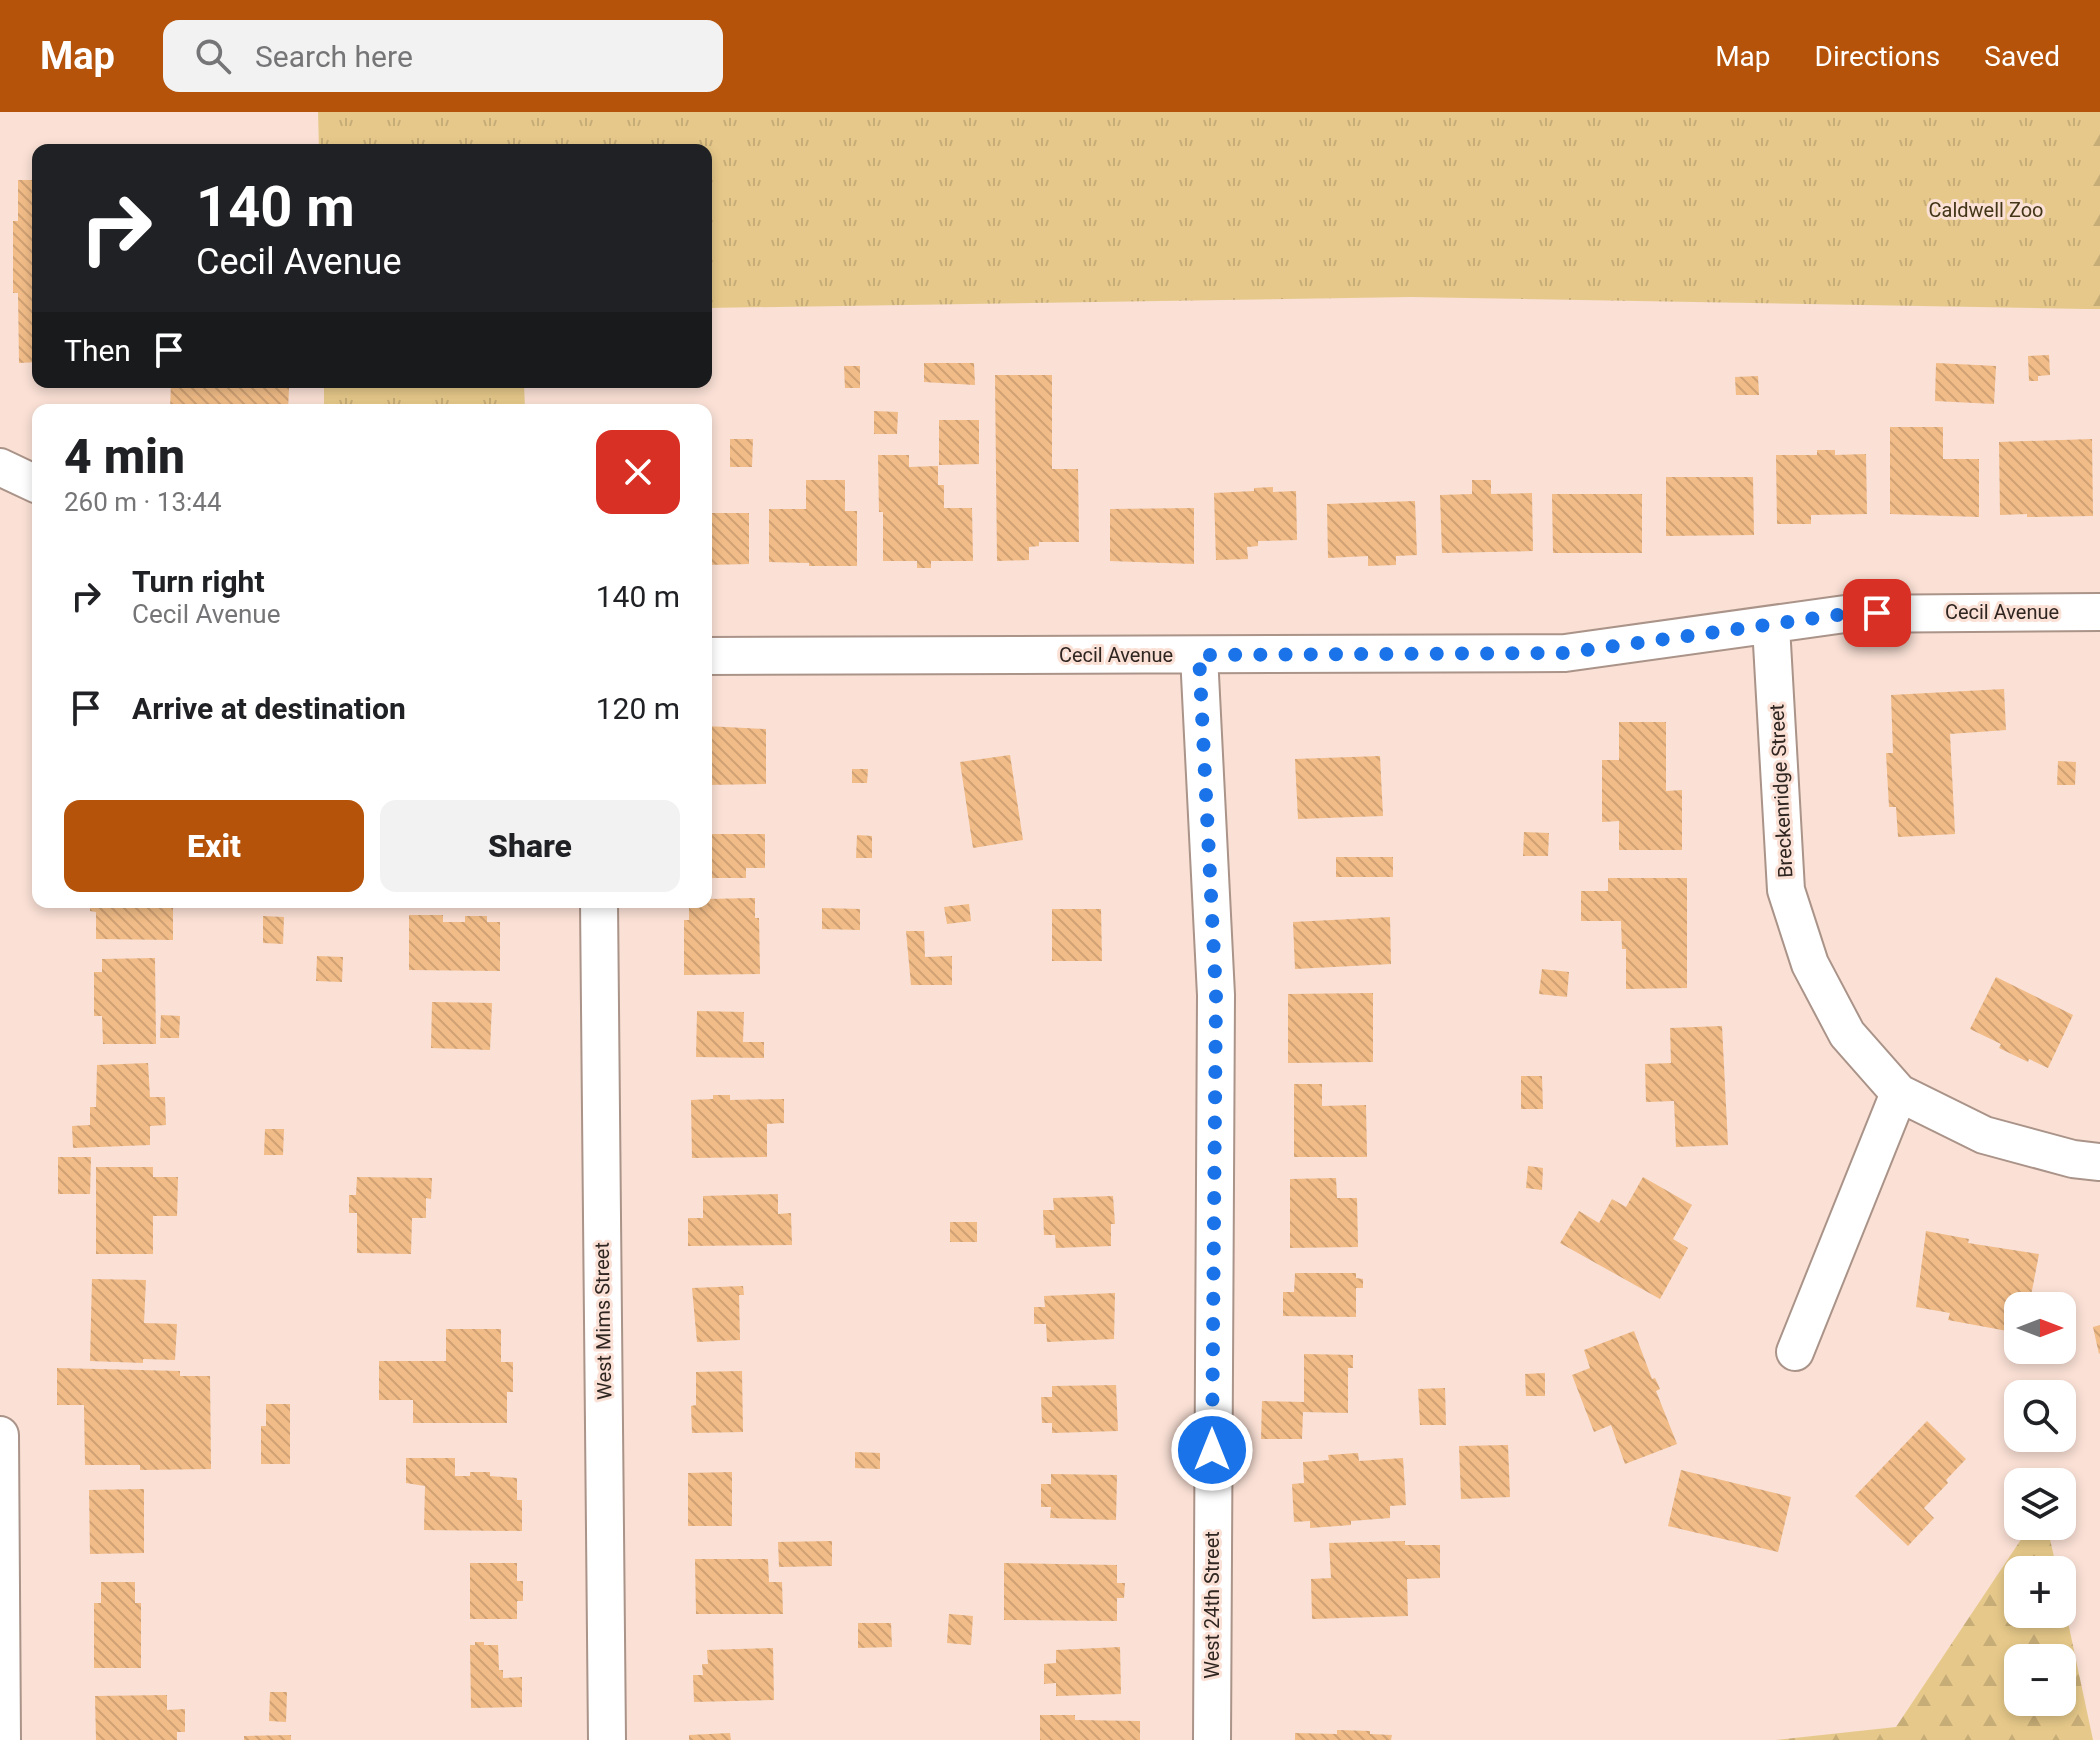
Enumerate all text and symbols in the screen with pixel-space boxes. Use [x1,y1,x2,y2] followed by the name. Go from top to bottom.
[163,20,723,92] search box
[40,34,115,78] text: Map
[191,34,235,78] icon: search
[255,39,413,74] text: Search here
[1715,40,1771,73] text: Map
[1815,40,1940,73] text: Directions
[1984,40,2060,73] text: Saved
[196,174,355,240] text: 140 m
[64,176,168,280] icon: right
[1929,198,2043,222] park label: Caldwell Zoo
[196,241,402,283] text: Cecil Avenue
[147,328,191,372] icon: arrive
[64,333,131,368] text: Then
[64,428,185,485] text: 4 min
[596,430,680,514] button: close
[64,487,222,517] text: 260 m · 13:44
[132,564,265,599] text: Turn right
[64,574,108,618] icon: right
[596,579,680,614] text: 140 m
[1843,579,1911,647] pin
[1855,591,1899,635] icon: arrive
[132,599,280,629] text: Cecil Avenue
[1945,600,2059,624] street label: Cecil Avenue
[1059,643,1173,667] street label: Cecil Avenue
[64,686,108,730] icon: arrive
[132,691,406,726] text: Arrive at destination
[596,691,680,726] text: 120 m
[1764,703,1798,879] street label: Breckenridge Street
[64,800,364,892] button: Exit
[380,800,680,892] button: Share
[590,1242,616,1400] street label: West Mims Street
[2004,1292,2076,1364] north arrow
[2004,1292,2076,1716] map controls
[2004,1380,2076,1452] button: search
[1170,1408,1254,1492] position arrow
[2004,1468,2076,1540] button: layers
[1200,1531,1224,1679] street label: West 24th Street
[2004,1556,2076,1628] button: +
[2004,1644,2076,1716] button: −

